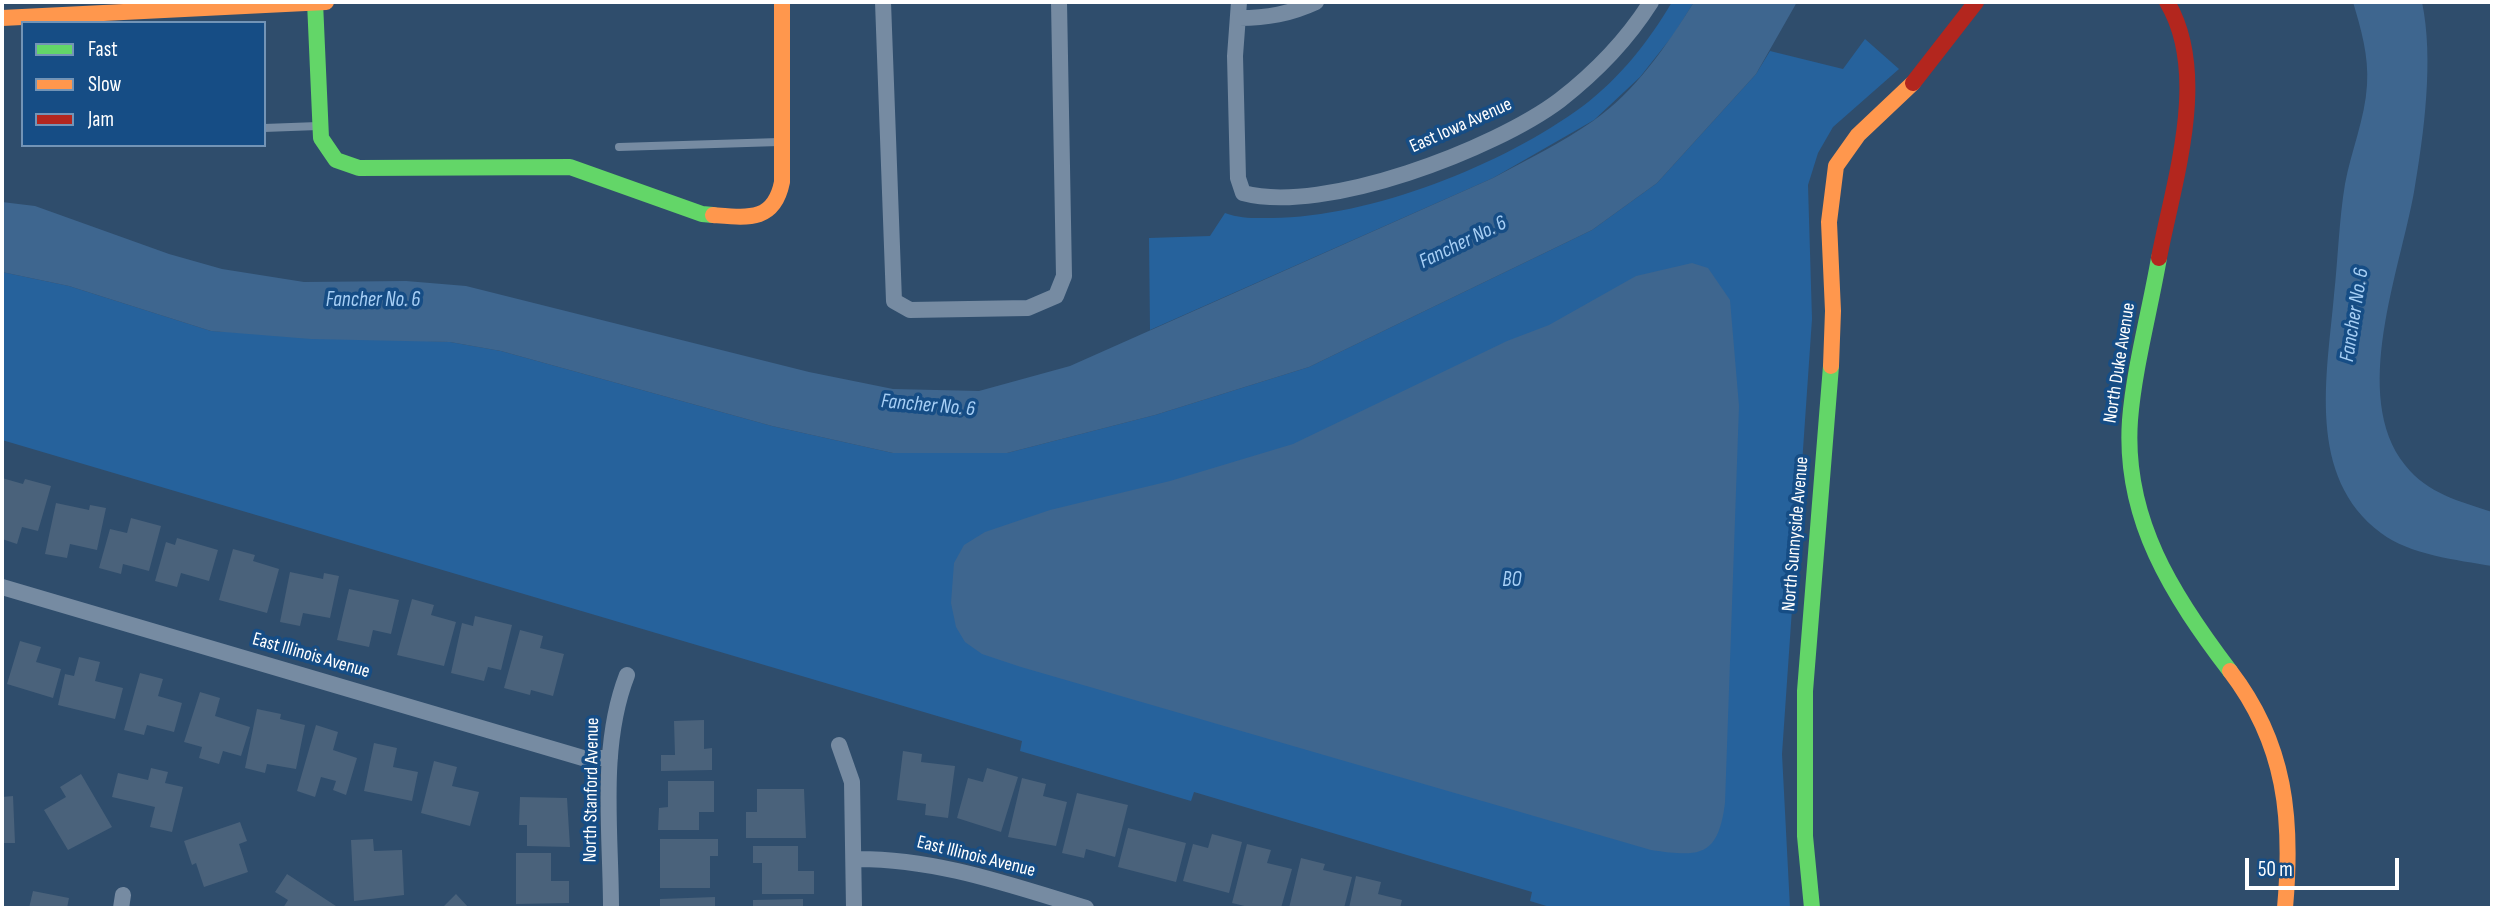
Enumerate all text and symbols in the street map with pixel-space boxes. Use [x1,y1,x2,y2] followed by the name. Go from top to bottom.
[21,21,266,147] legend
[88,37,118,62] text: Fast
[88,72,121,97] text: Slow
[1406,93,1516,159] street label: East Iowa Avenue
[88,107,114,132] text: Jam
[1415,211,1511,275] water label: Fancher No. 6
[2335,266,2375,364] water label: Fancher No. 6
[326,288,420,314] water label: Fancher No. 6
[2099,301,2141,425] street label: North Duke Avenue
[880,389,976,423] water label: Fancher No. 6
[1778,456,1814,612] street label: North Sunnyside Avenue
[1502,568,1522,594] water label: BO
[250,628,372,684] street label: East Illinois Avenue
[579,717,605,863] street label: North Stanford Avenue
[914,831,1038,883] street label: East Illinois Avenue
[2249,844,2403,888] scale bar
[2258,857,2293,882] text: 50 m

